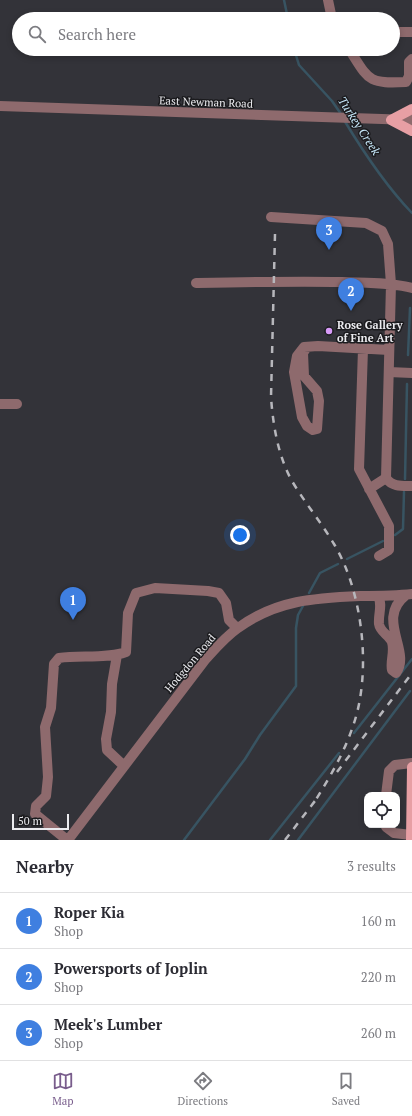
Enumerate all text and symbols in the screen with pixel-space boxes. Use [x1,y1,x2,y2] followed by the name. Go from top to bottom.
[12,12,400,56] search box
[26,23,48,45] icon: search
[58,24,136,44] text: Search here
[159,93,253,111] street label: East Newman Road
[335,94,384,158] water label: Turkey Creek
[316,217,342,250] pin: 3
[338,278,364,311] pin: 2
[337,318,403,345] place label: Rose Gallery of Fine Art
[324,326,334,336] marker: Rose Gallery of Fine Art
[230,525,250,545] your location
[60,587,86,620] pin: 1
[162,631,218,695] street label: Hodgdon Road
[364,792,400,828] map controls
[364,792,400,828] button: locate
[12,812,69,831] scale bar
[18,814,42,828] text: 50 m
[16,855,74,878] text: Nearby
[347,857,396,875] text: 3 results
[54,902,125,922] text: Roper Kia
[25,912,33,930] text: 1
[361,912,396,930] text: 160 m
[54,922,83,940] text: Shop
[54,958,208,978] text: Powersports of Joplin
[25,968,33,986] text: 2
[361,968,396,986] text: 220 m
[54,978,83,996] text: Shop
[54,1014,162,1034] text: Meek's Lumber
[25,1024,33,1042] text: 3
[361,1024,396,1042] text: 260 m
[54,1034,83,1052] text: Shop
[52,1070,74,1108] tab: Map
[177,1070,228,1108] tab: Directions
[332,1070,360,1108] tab: Saved

